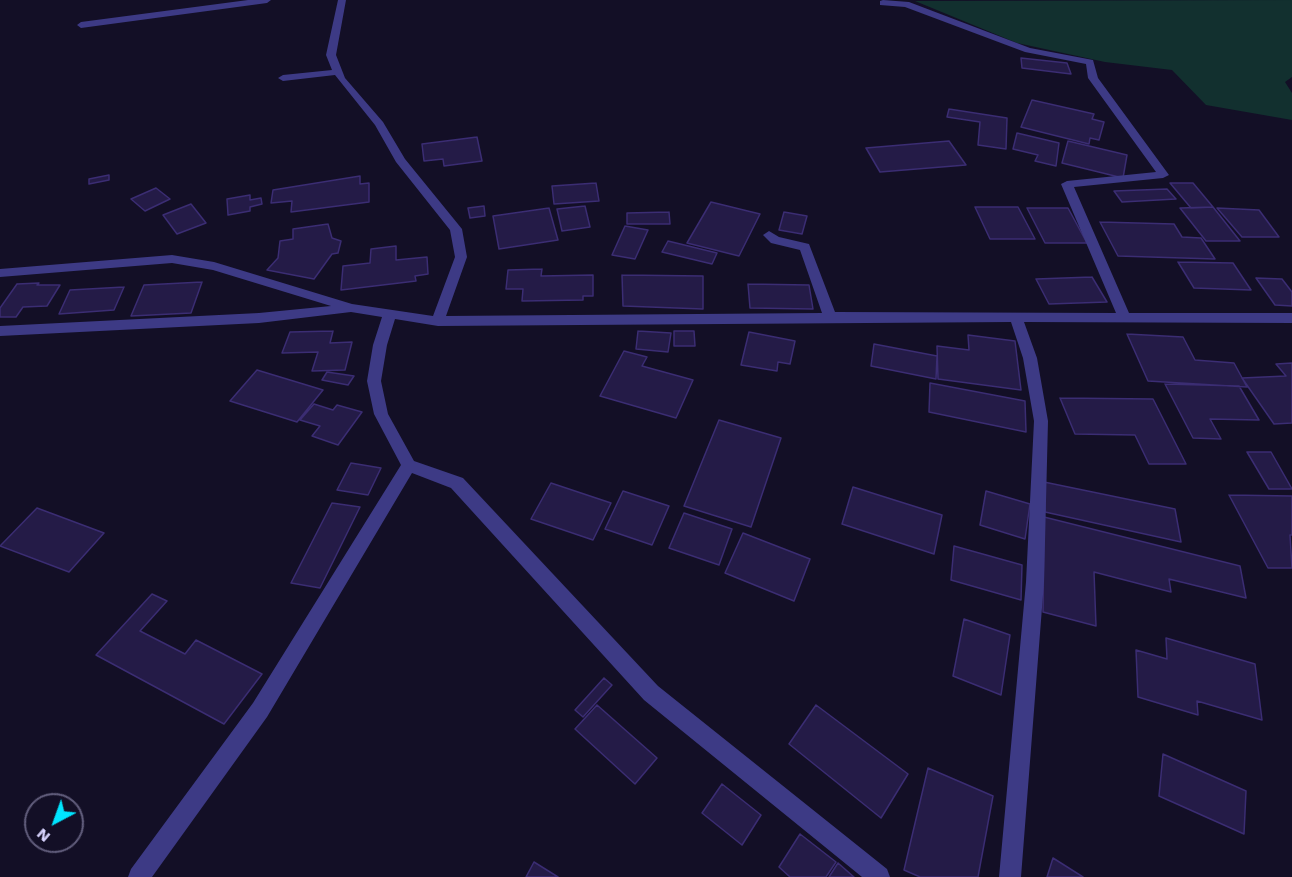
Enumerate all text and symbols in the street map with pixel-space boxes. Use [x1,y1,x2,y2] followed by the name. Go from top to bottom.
[24,793,84,853] north arrow
[32,824,54,847] text: N

